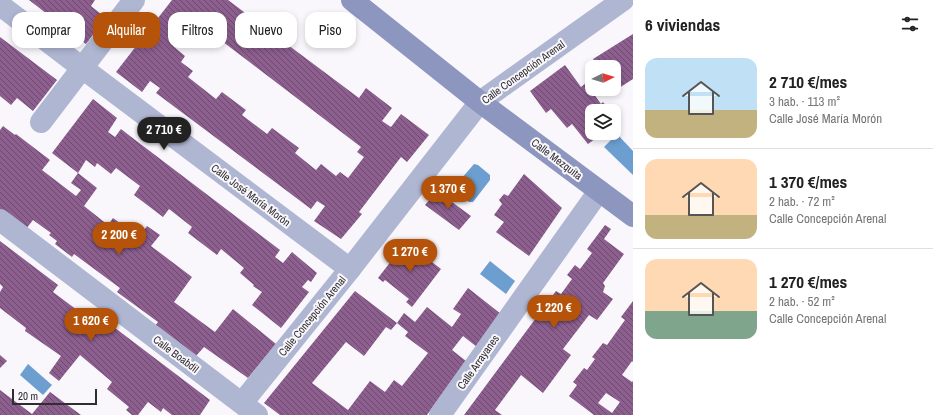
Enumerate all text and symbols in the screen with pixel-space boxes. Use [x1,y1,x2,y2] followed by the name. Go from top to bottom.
[12,12,85,48] chip: Comprar
[93,12,160,48] chip: Alquilar
[168,12,227,48] chip: Filtros
[235,12,297,48] chip: Nuevo
[305,12,356,48] chip: Piso
[645,13,720,36] text: 6 viviendas
[899,13,921,35] icon: filters
[479,37,567,107] street label: Calle Concepción Arenal
[585,60,621,96] north arrow
[585,60,621,140] map controls
[769,70,847,93] text: 2 710 €/mes
[677,74,725,122] icon: home
[769,93,840,110] text: 3 hab. · 113 m²
[585,104,621,140] button: layers
[769,110,882,127] text: Calle José María Morón
[127,117,201,151] pin: 2 710 €
[146,121,182,138] text: 2 710 €
[529,135,585,183] street label: Calle Mezquita
[209,161,293,229] street label: Calle José María Morón
[769,170,847,193] text: 1 370 €/mes
[677,175,725,223] icon: home
[411,176,485,210] pin: 1 370 €
[430,180,466,197] text: 1 370 €
[769,193,835,210] text: 2 hab. · 72 m²
[769,210,886,227] text: Calle Concepción Arenal
[82,222,156,256] pin: 2 200 €
[101,226,137,243] text: 2 200 €
[373,239,447,273] pin: 1 270 €
[392,243,428,260] text: 1 270 €
[769,270,847,293] text: 1 270 €/mes
[275,273,349,359] street label: Calle Concepción Arenal
[677,275,725,323] icon: home
[769,293,835,310] text: 2 hab. · 52 m²
[517,295,591,329] pin: 1 220 €
[536,299,572,316] text: 1 220 €
[54,308,128,342] pin: 1 620 €
[769,310,886,327] text: Calle Concepción Arenal
[73,312,109,329] text: 1 620 €
[150,332,202,376] street label: Calle Boabdil
[454,332,502,392] street label: Calle Arrayanes
[12,387,97,406] scale bar
[18,389,38,403] text: 20 m

